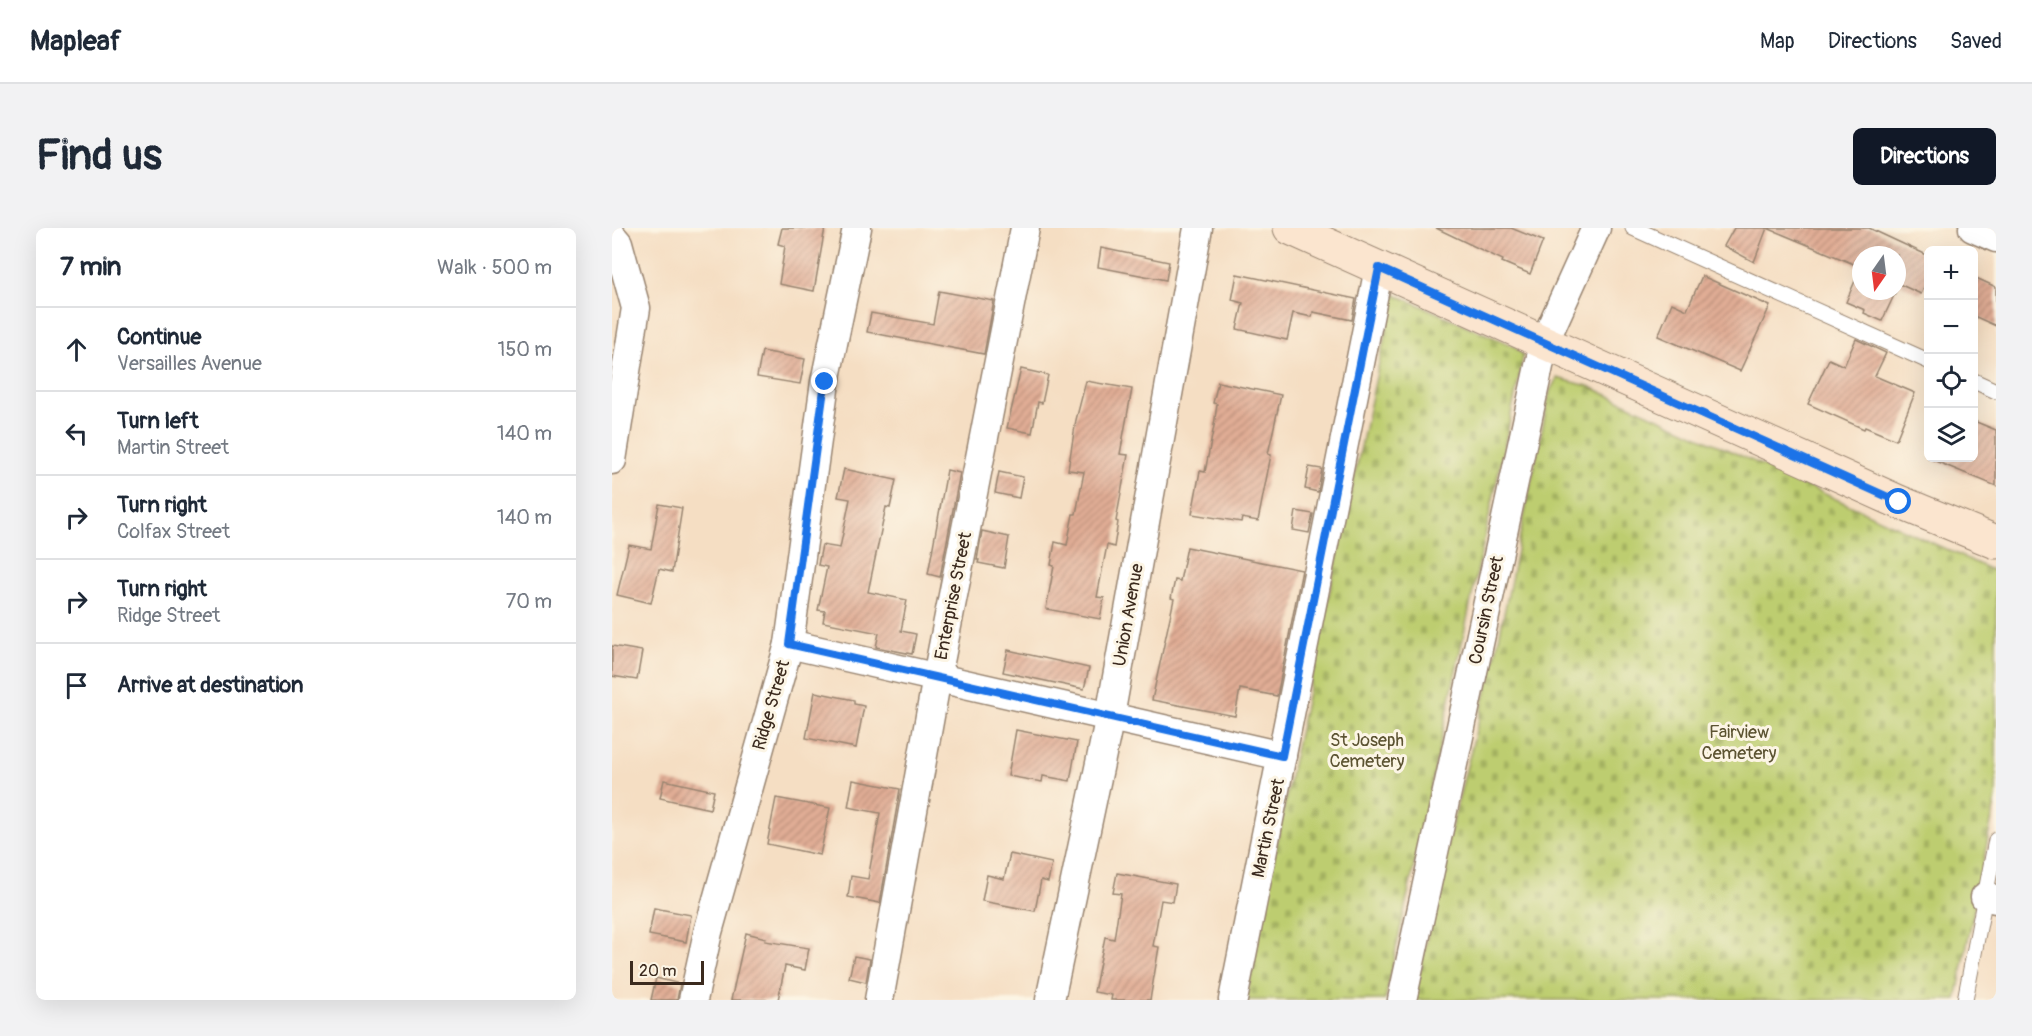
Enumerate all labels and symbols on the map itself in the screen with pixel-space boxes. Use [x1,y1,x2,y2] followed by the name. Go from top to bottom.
[1852,246,1906,300] north arrow
[811,368,837,394] route end
[1885,488,1911,514] route start
[930,530,977,662] street label: Enterprise Street
[1464,553,1509,666] street label: Coursin Street
[1108,562,1149,668] street label: Union Avenue
[748,657,796,753] street label: Ridge Street
[1702,721,1777,765] park label: Fairview Cemetery
[1330,729,1405,773] park label: St Joseph Cemetery
[1247,776,1290,880] street label: Martin Street
[630,958,704,986] scale bar

